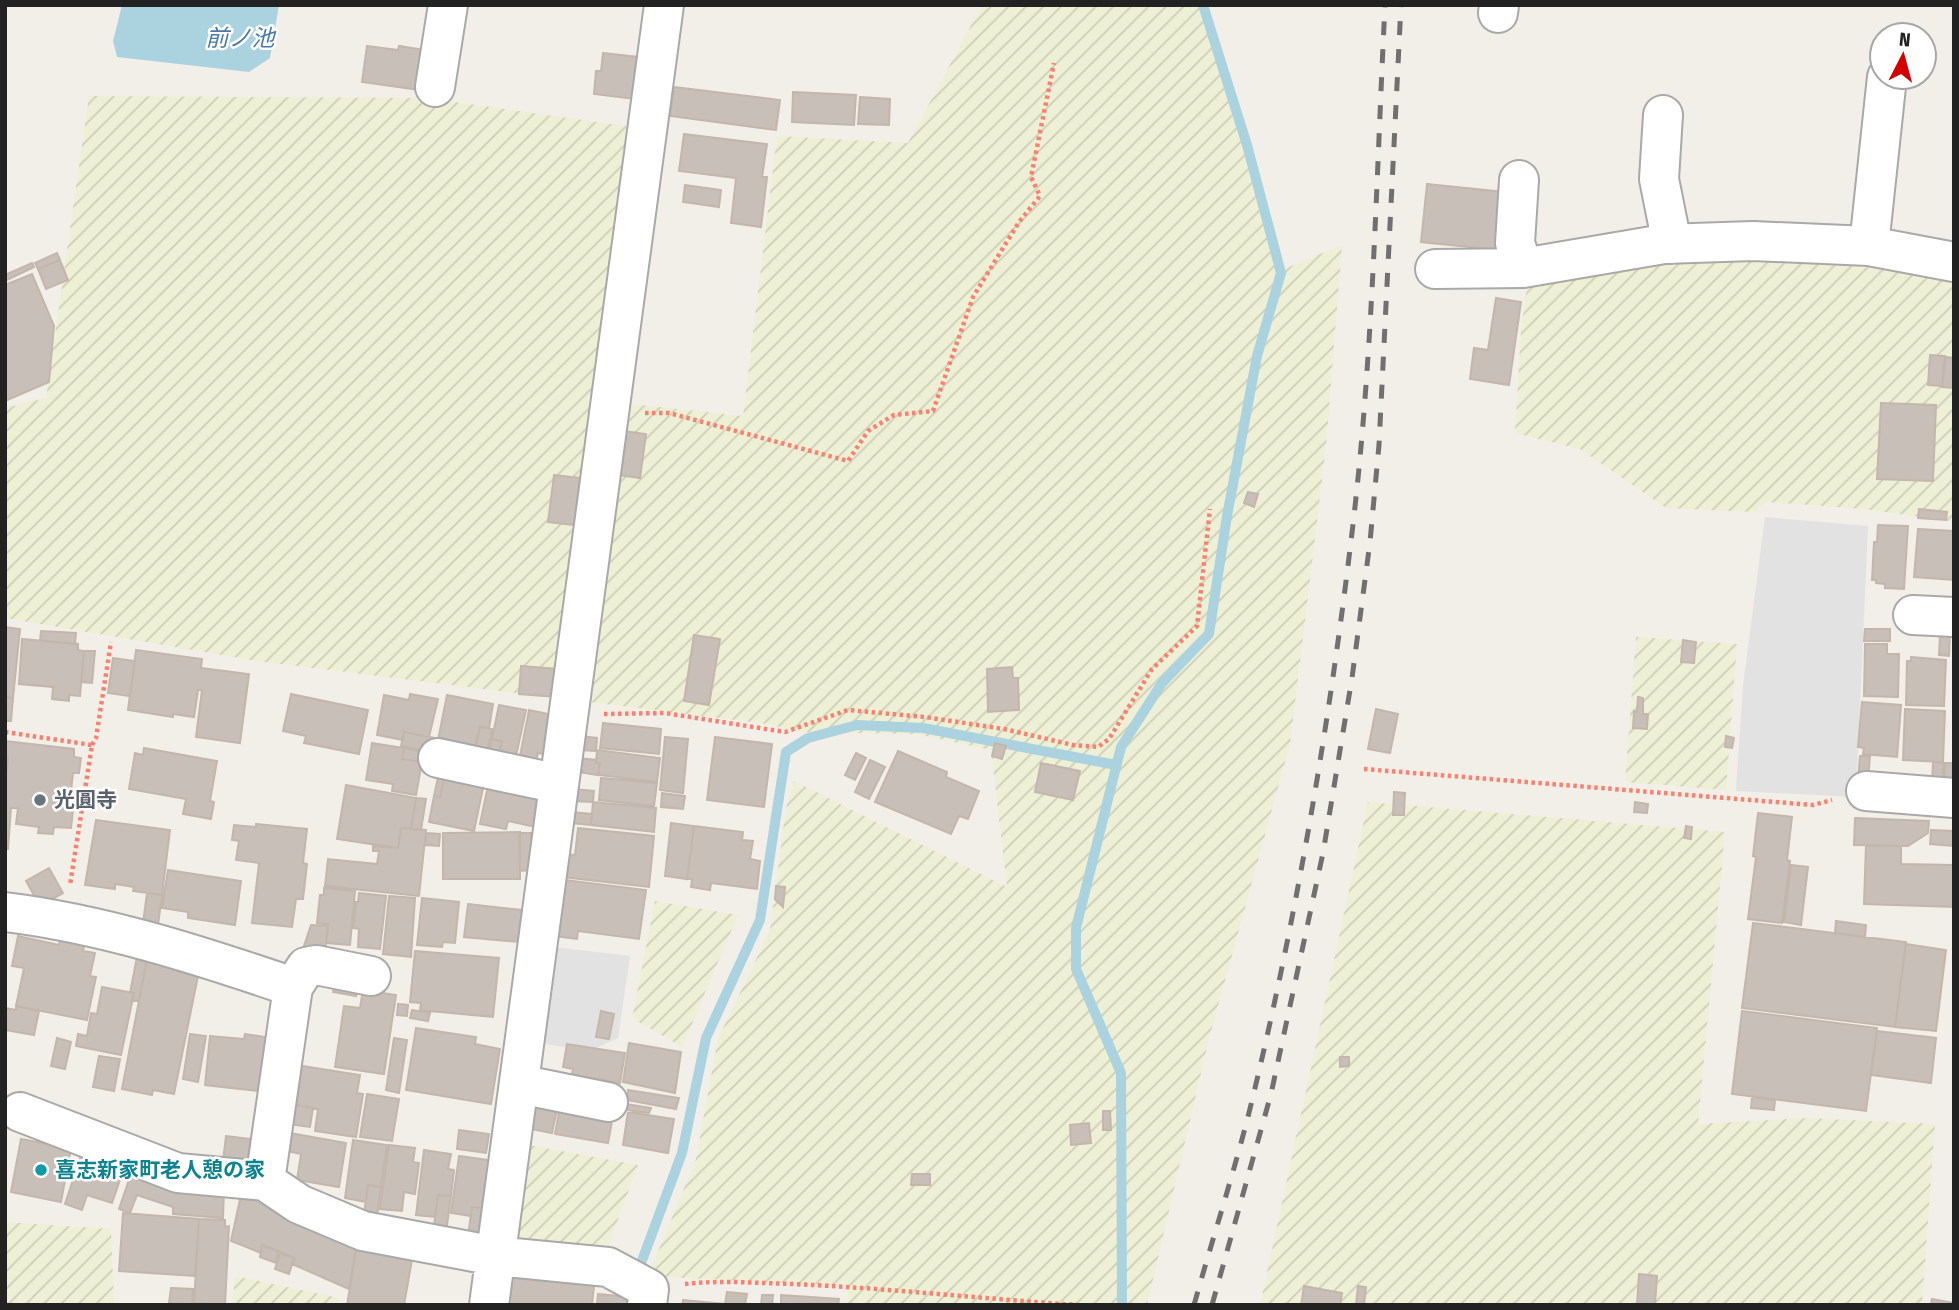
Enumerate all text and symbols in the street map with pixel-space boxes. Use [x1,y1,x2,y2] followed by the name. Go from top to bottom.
[1868,21,1938,91] north arrow
[206,24,277,52] water label: 前ノ池
[1898,28,1912,52] text: N
[54,787,117,813] place label: 光圓寺
[32,792,48,808] marker: 光圓寺
[55,1157,265,1183] place label: 喜志新家町老人憩の家
[33,1162,49,1178] marker: 喜志新家町老人憩の家

